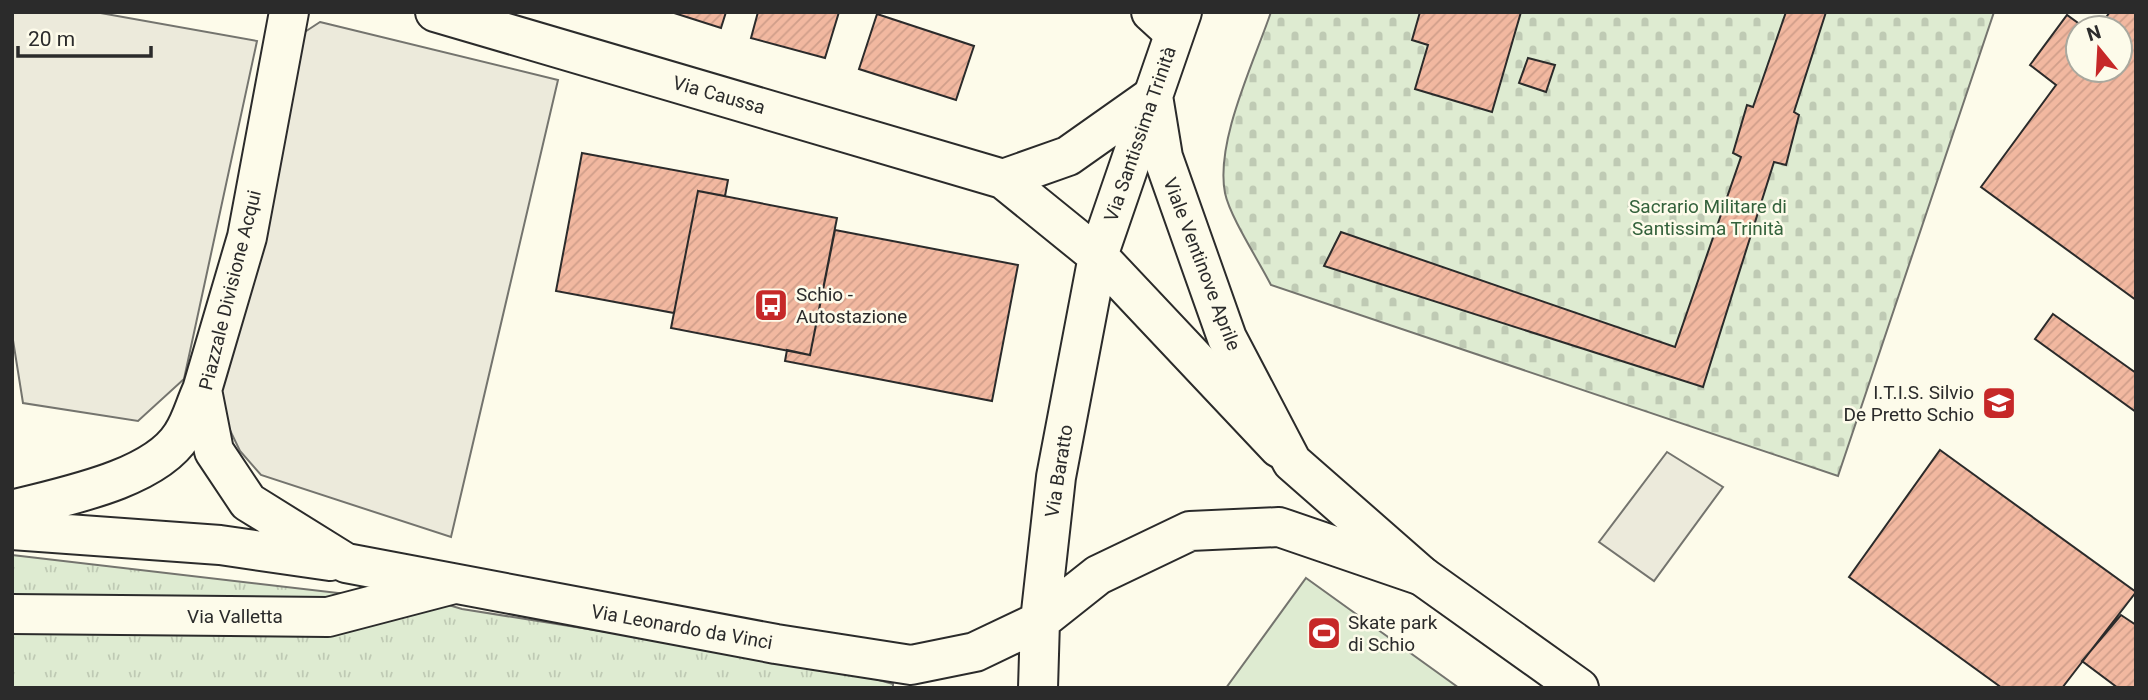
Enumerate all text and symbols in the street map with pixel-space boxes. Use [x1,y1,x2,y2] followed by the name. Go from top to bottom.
[18,14,150,58] scale bar
[2064,14,2134,84] north arrow
[2084,20,2104,46] text: N
[28,27,75,51] text: 20 m
[1099,43,1181,225] street label: Via Santissima Trinità
[670,71,768,119] street label: Via Caussa
[1158,174,1246,354] street label: Viale Ventinove Aprile
[194,188,266,392] street label: Piazzale Divisione Acqui
[1629,195,1787,240] park label: Sacrario Militare di Santissima Trinità
[796,283,907,328] place label: Schio - Autostazione
[752,286,790,324] bus stop icon: Schio - Autostazione
[1843,381,1974,426] place label: I.T.I.S. Silvio De Pretto Schio
[1980,384,2018,422] school or university icon: I.T.I.S. Silvio De Pretto Schio
[1040,423,1078,519] street label: Via Baratto
[589,600,775,654] street label: Via Leonardo da Vinci
[187,605,283,628] street label: Via Valletta
[1348,611,1438,656] place label: Skate park di Schio
[1305,614,1343,652] sports icon: Skate park di Schio

